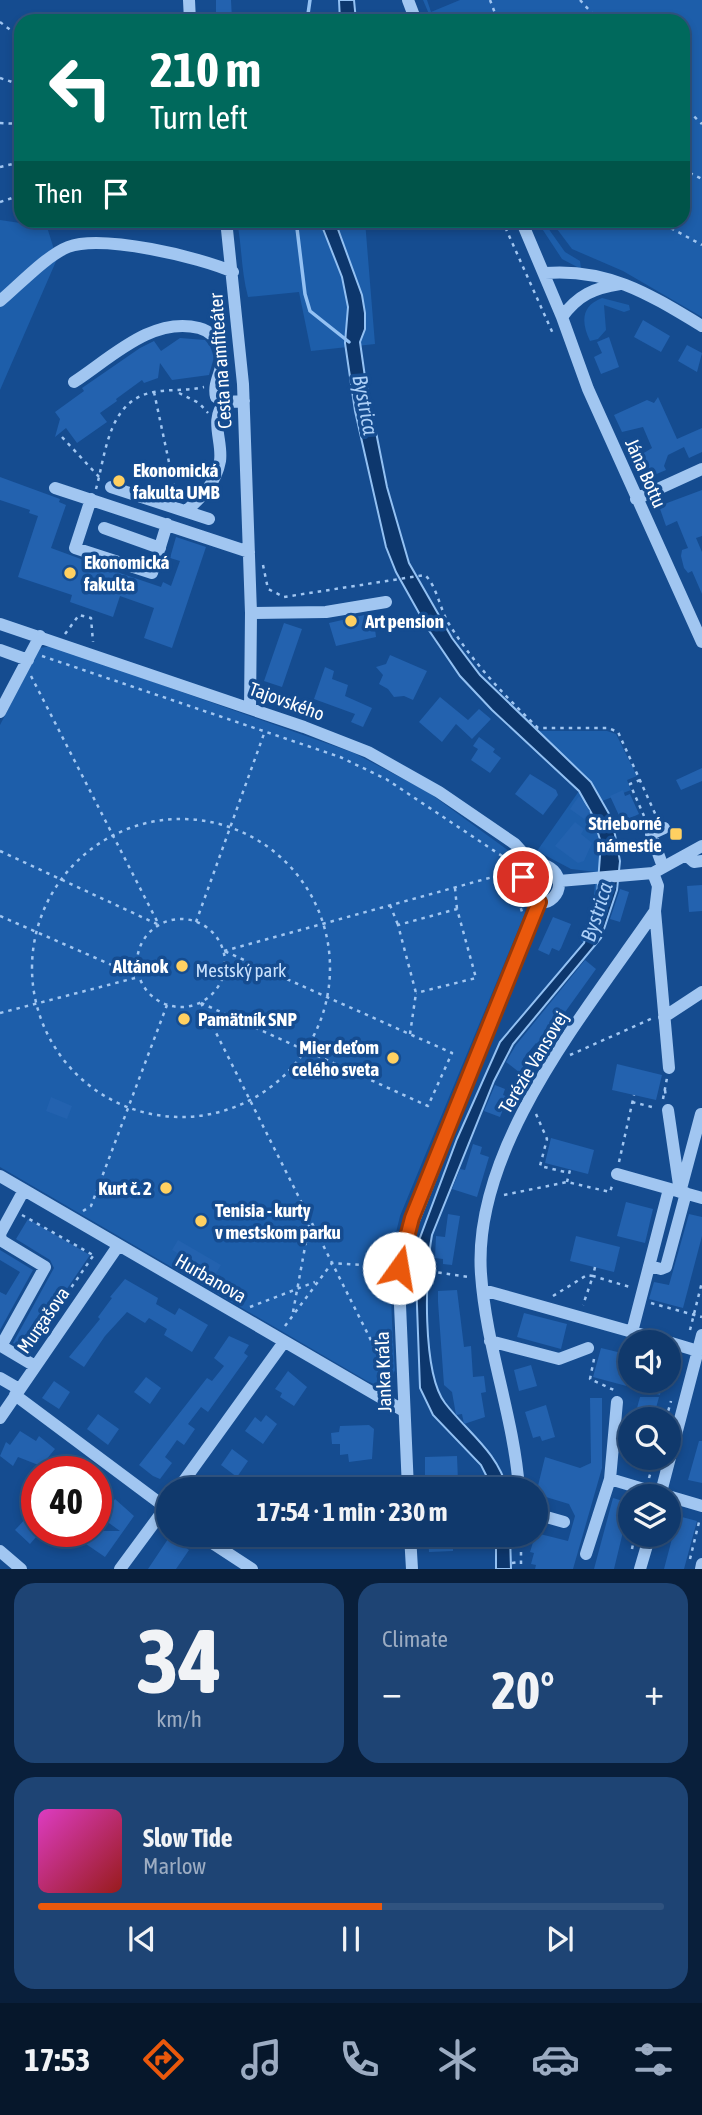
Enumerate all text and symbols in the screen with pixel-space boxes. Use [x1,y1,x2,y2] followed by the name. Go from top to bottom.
[150,41,261,97] text: 210 m
[35,42,126,133] icon: left
[150,99,248,136] text: Turn left
[97,175,135,213] icon: arrive
[35,179,83,209] text: Then
[204,292,236,430] street label: Cesta na amfiteáter
[348,373,384,437] water label: Bystrica
[621,435,671,511] street label: Jána Bottu
[132,459,220,503] place label: Ekonomická fakulta UMB
[111,473,127,489] marker: Ekonomická fakulta UMB
[83,551,170,595] place label: Ekonomická fakulta
[62,565,78,581] marker: Ekonomická fakulta
[364,610,444,632] place label: Art pension
[343,613,359,629] marker: Art pension
[246,677,328,725] street label: Tajovského
[589,812,662,856] place label: Strieborné námestie
[668,826,684,842] marker: Strieborné námestie
[493,847,553,907] pin
[504,858,542,896] icon: arrive
[575,879,617,944] water label: Bystrica
[112,955,169,977] place label: Altánok
[174,958,190,974] marker: Altánok
[196,959,287,981] park label: Mestský park
[494,1007,572,1117] street label: Terézie Vansovej
[198,1008,297,1030] place label: Pamätník SNP
[176,1011,192,1027] marker: Pamätník SNP
[292,1036,379,1080] place label: Mier deťom celého sveta
[385,1050,401,1066] marker: Mier deťom celého sveta
[98,1177,152,1199] place label: Kurt č. 2
[158,1180,174,1196] marker: Kurt č. 2
[215,1199,341,1243] place label: Tenisia - kurty v mestskom parku
[193,1213,209,1229] marker: Tenisia - kurty v mestskom parku
[362,1231,436,1305] position arrow
[172,1249,250,1307] street label: Hurbanova
[12,1283,74,1357] street label: Murgašova
[618,1330,681,1547] map controls
[618,1330,681,1393] button: sound
[371,1331,395,1413] street label: Janka Kráľa
[618,1407,681,1470] button: search
[21,1456,112,1547] speed limit sign: 40
[618,1484,681,1547] button: layers
[257,1497,447,1527] text: 17:54 · 1 min · 230 m
[136,1608,222,1712] text: 34
[382,1626,448,1652] text: Climate
[491,1660,555,1720] text: 20°
[382,1670,402,1713] text: −
[644,1670,664,1713] text: +
[156,1706,202,1732] text: km/h
[143,1823,233,1853] text: Slow Tide
[143,1853,206,1879] text: Marlow
[123,1920,161,1958] icon: previous
[332,1920,370,1958] icon: pause
[541,1920,579,1958] icon: next
[139,2035,188,2084] icon: directions
[237,2035,286,2084] icon: music
[335,2035,384,2084] icon: phone
[433,2035,482,2084] icon: climate
[531,2035,580,2084] icon: car
[629,2035,678,2084] icon: filters
[24,2041,90,2078] text: 17:53

